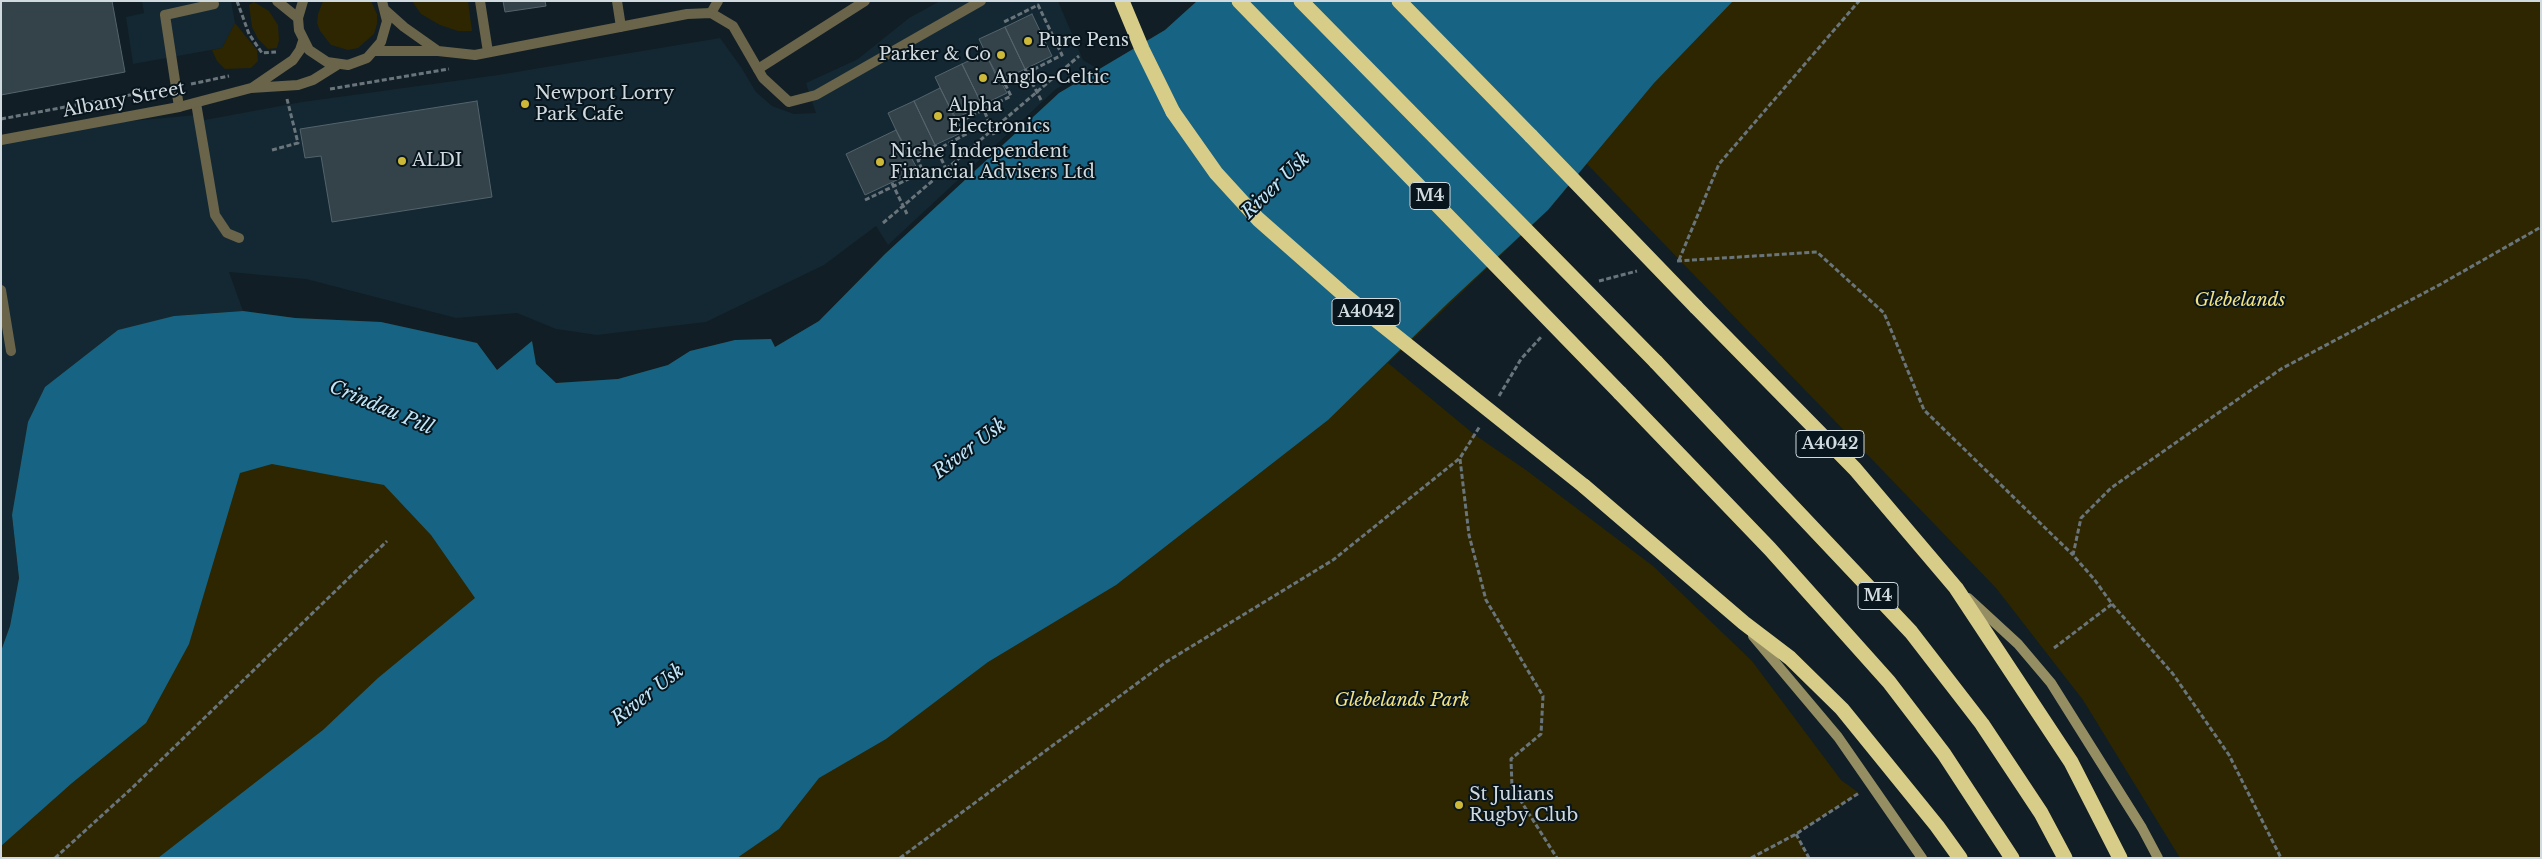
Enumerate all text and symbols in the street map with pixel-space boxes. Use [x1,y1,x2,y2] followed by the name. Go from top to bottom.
[1038,30,1129,52] place label: Pure Pens
[1022,35,1034,47] marker: Pure Pens
[879,44,991,66] place label: Parker & Co
[995,49,1007,61] marker: Parker & Co
[993,67,1109,89] place label: Anglo-Celtic
[977,72,989,84] marker: Anglo-Celtic
[61,78,187,122] street label: Albany Street
[535,83,674,126] place label: Newport Lorry Park Cafe
[948,95,1050,138] place label: Alpha Electronics
[519,98,531,110] marker: Newport Lorry Park Cafe
[932,110,944,122] marker: Alpha Electronics
[890,141,1095,183] place label: Niche Independent Financial Advisers Ltd
[1237,148,1315,224] water label: River Usk
[412,150,462,172] place label: ALDI
[396,155,408,167] marker: ALDI
[874,156,886,168] marker: Niche Independent Financial Advisers Ltd
[1410,182,1450,210] road number: M4
[2195,290,2285,312] park label: Glebelands
[1332,298,1400,326] road number: A4042
[326,376,436,440] water label: Crindau Pill
[929,414,1011,484] water label: River Usk
[1796,430,1864,458] road number: A4042
[1858,582,1898,610] road number: M4
[607,660,689,730] water label: River Usk
[1334,690,1470,712] park label: Glebelands Park
[1469,784,1578,826] place label: St Julians Rugby Club
[1453,799,1465,811] marker: St Julians Rugby Club

